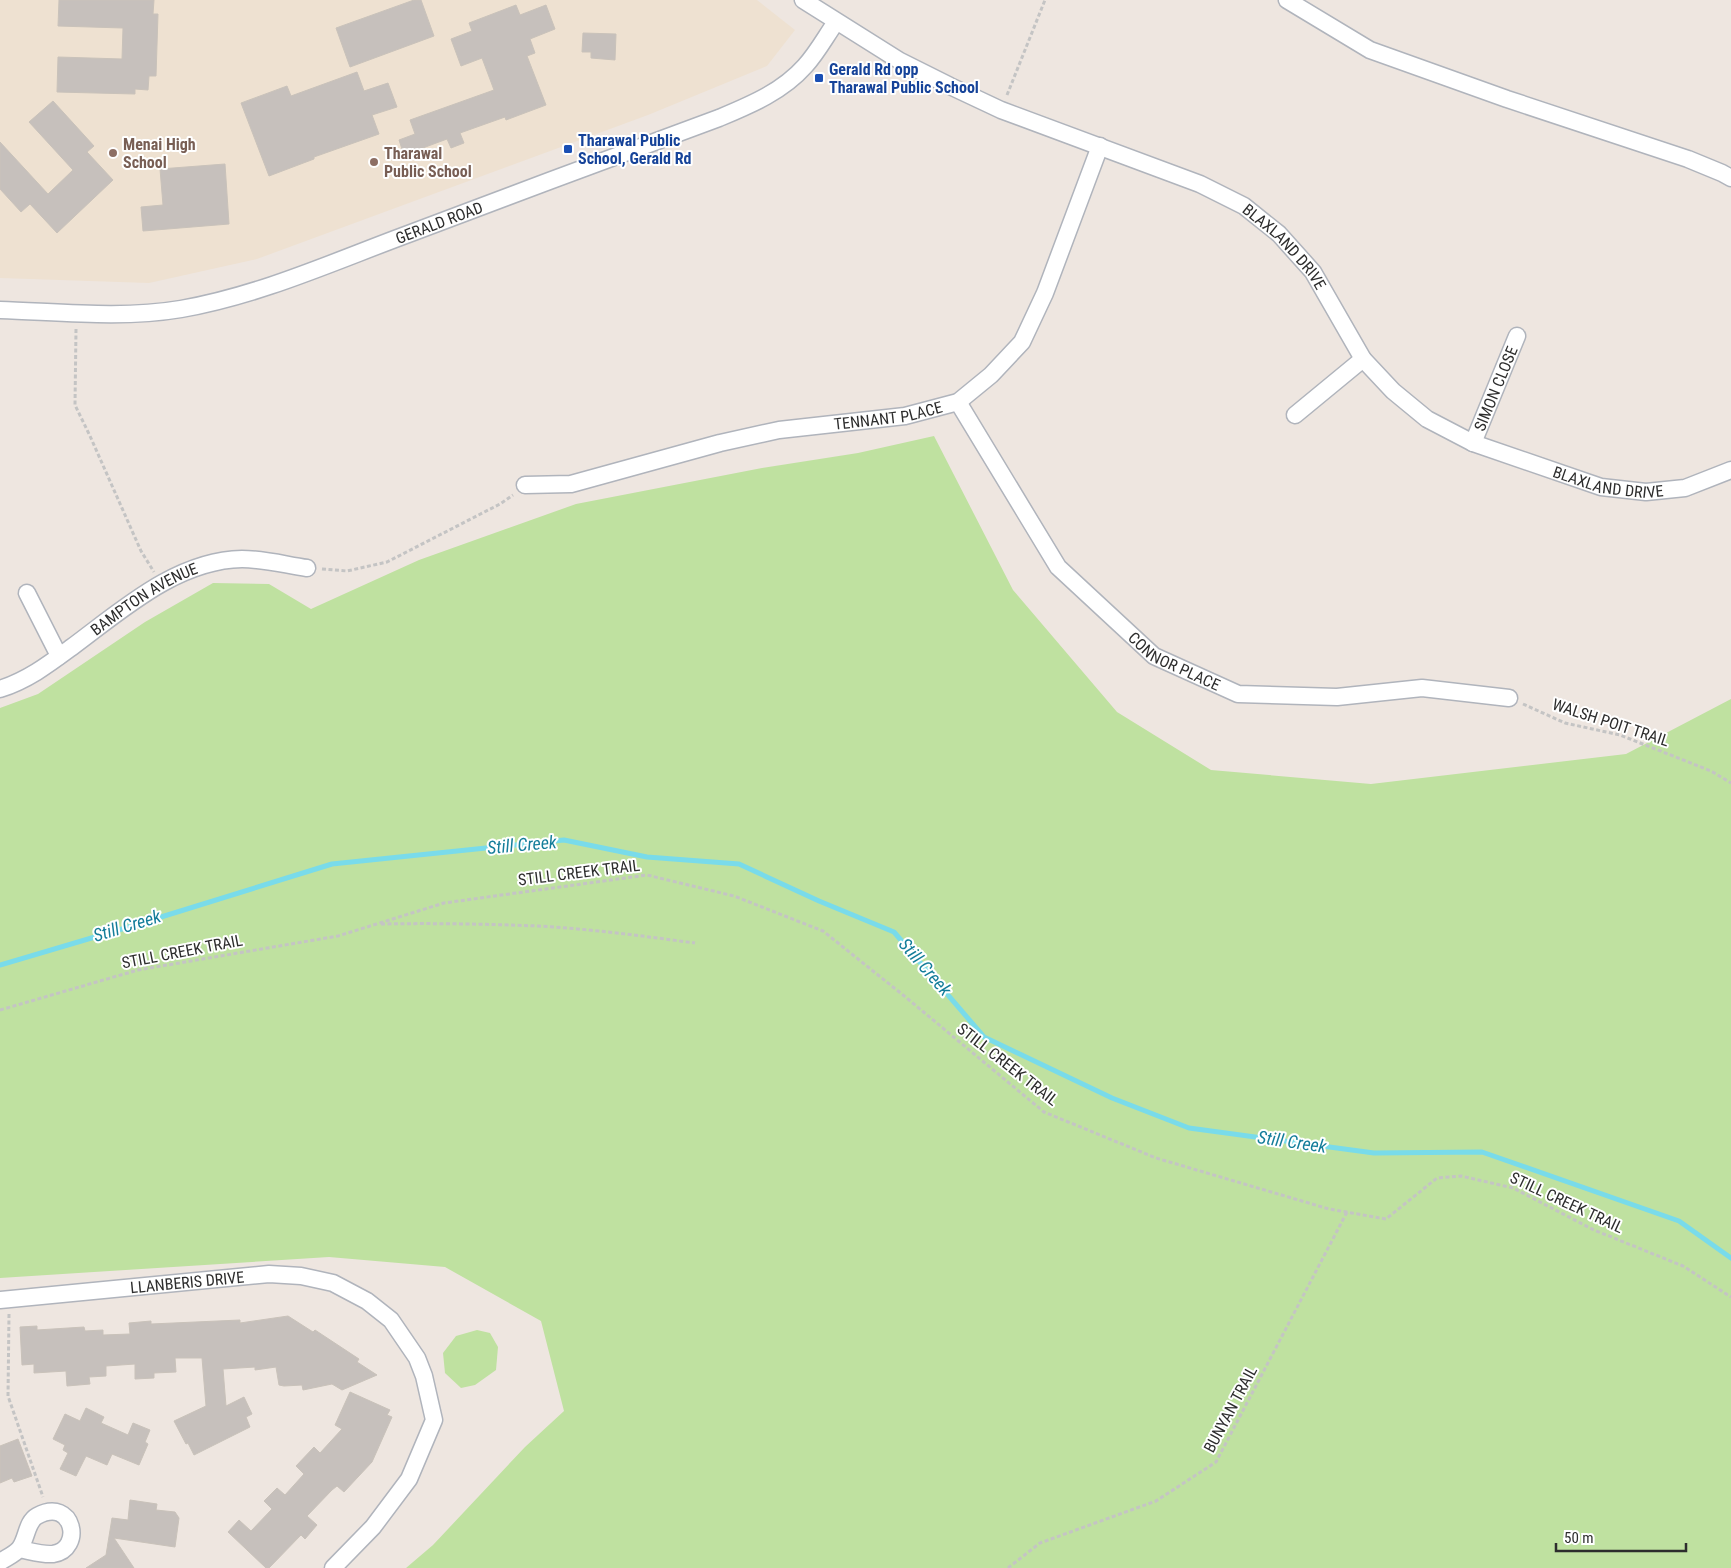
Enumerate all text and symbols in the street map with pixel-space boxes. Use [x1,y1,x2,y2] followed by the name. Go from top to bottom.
[829,60,979,97] place label: Gerald Rd opp Tharawal Public School
[813,72,825,84] marker: Gerald Rd opp Tharawal Public School
[578,131,692,168] place label: Tharawal Public School, Gerald Rd
[123,135,196,172] place label: Menai High School
[562,143,574,155] marker: Tharawal Public School, Gerald Rd
[384,144,472,181] place label: Tharawal Public School
[107,147,119,159] marker: Menai High School
[368,156,380,168] marker: Tharawal Public School
[393,198,485,248] street label: GERALD ROAD
[1239,200,1330,293] street label: BLAXLAND DRIVE
[1470,344,1522,434] street label: SIMON CLOSE
[833,398,944,434] street label: TENNANT PLACE
[1550,462,1664,502] street label: BLAXLAND DRIVE
[87,559,200,639] street label: BAMPTON AVENUE
[1124,628,1223,695] street label: CONNOR PLACE
[1550,695,1672,750] street label: WALSH POIT TRAIL
[486,831,559,858] water label: Still Creek
[517,856,642,889] street label: STILL CREEK TRAIL
[90,905,164,946] water label: Still Creek
[120,930,245,973] street label: STILL CREEK TRAIL
[895,934,957,1001] water label: Still Creek
[953,1019,1062,1110] street label: STILL CREEK TRAIL
[1256,1126,1329,1157] water label: Still Creek
[1507,1168,1627,1237] street label: STILL CREEK TRAIL
[129,1267,245,1297] street label: LLANBERIS DRIVE
[1200,1362,1261,1456] street label: BUNYAN TRAIL
[1556,1520,1686,1552] scale bar
[1564,1529,1594,1547] text: 50 m

